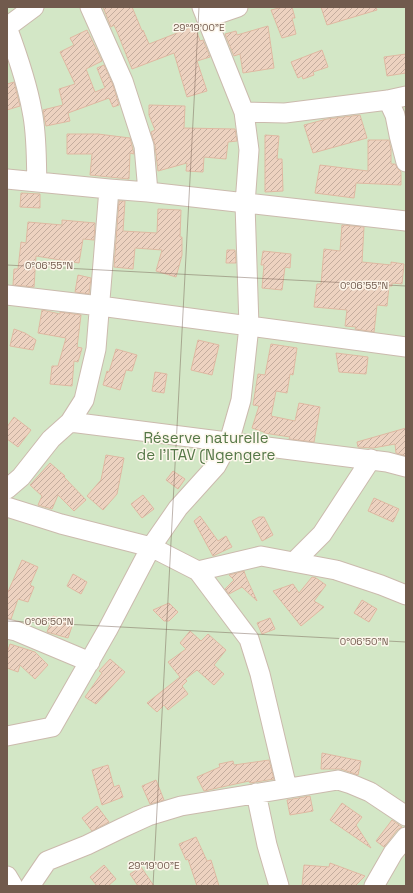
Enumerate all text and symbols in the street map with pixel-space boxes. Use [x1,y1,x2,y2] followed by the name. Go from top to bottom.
[173,21,225,34] text: 29°19'00"E
[25,259,73,272] text: 0°06'55"N
[340,279,388,292] text: 0°06'55"N
[137,428,276,465] park label: Réserve naturelle de l'ITAV (Ngengere
[25,615,73,628] text: 0°06'50"N
[340,635,388,648] text: 0°06'50"N
[128,859,180,872] text: 29°19'00"E

